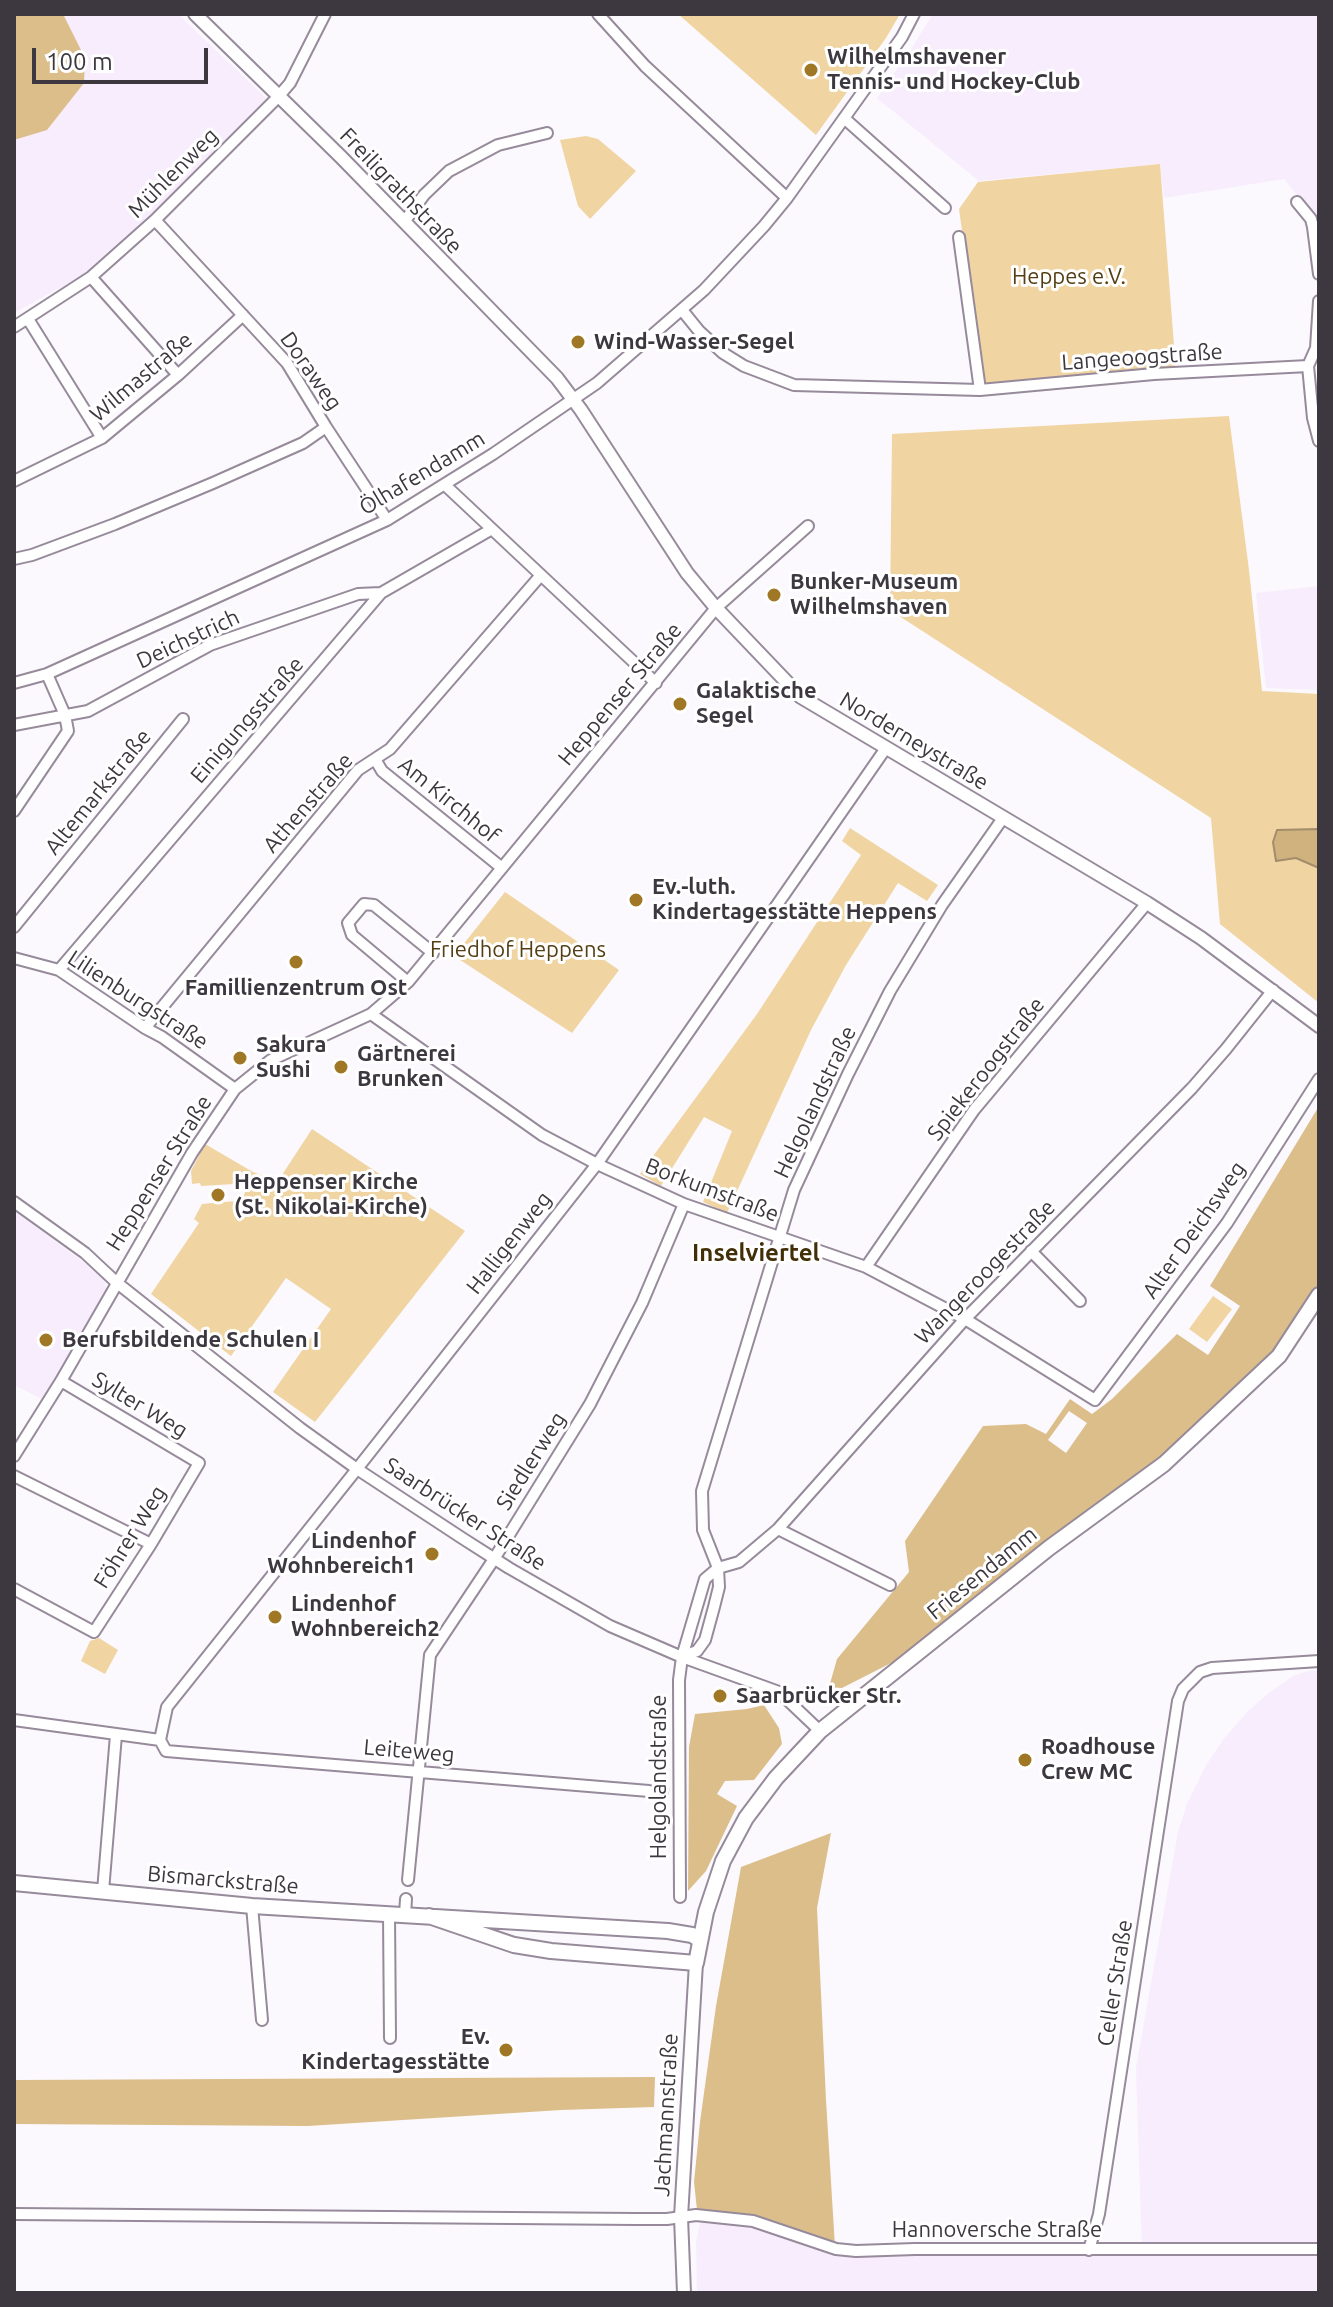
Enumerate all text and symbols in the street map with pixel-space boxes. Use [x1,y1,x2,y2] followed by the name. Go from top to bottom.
[36,32,212,82] scale bar
[827,44,1080,96] place label: Wilhelmshavener Tennis- und Hockey-Club
[46,48,113,75] text: 100 m
[802,61,820,79] marker: Wilhelmshavener Tennis- und Hockey-Club
[122,122,224,224] street label: Mühlenweg
[334,123,468,259] street label: Freiligrathstraße
[1012,264,1126,290] park label: Heppes e.V.
[84,327,198,427] street label: Wilmastraße
[274,327,348,415] street label: Doraweg
[594,329,794,355] place label: Wind-Wasser-Segel
[569,333,587,351] marker: Wind-Wasser-Segel
[1061,338,1223,376] street label: Langeoogstraße
[354,425,490,521] street label: Ölhafendamm
[790,569,958,620] place label: Bunker-Museum Wilhelmshaven
[765,586,783,604] marker: Bunker-Museum Wilhelmshaven
[132,604,244,674] street label: Deichstrich
[553,617,687,771] street label: Heppenser Straße
[185,651,309,789] street label: Einigungsstraße
[696,678,817,730] place label: Galaktische Segel
[835,686,993,796] street label: Norderneystraße
[671,695,689,713] marker: Galaktische Segel
[39,724,157,860] street label: Altemarkstraße
[258,748,358,858] street label: Athenstraße
[393,751,505,849] street label: Am Kirchhof
[652,874,937,926] place label: Ev.-luth. Kindertagesstätte Heppens
[627,891,645,909] marker: Ev.-luth. Kindertagesstätte Heppens
[430,937,606,963] park label: Friedhof Heppens
[63,945,213,1055] street label: Lilienburgstraße
[287,953,305,971] marker: Famillienzentrum Ost
[185,975,407,1001] place label: Famillienzentrum Ost
[922,992,1050,1146] street label: Spiekeroogstraße
[768,1022,862,1182] street label: Helgolandstraße
[256,1032,327,1084] place label: Sakura Sushi
[357,1041,456,1092] place label: Gärtnerei Brunken
[231,1049,249,1067] marker: Sakura Sushi
[332,1058,350,1076] marker: Gärtnerei Brunken
[101,1090,217,1256] street label: Heppenser Straße
[641,1152,783,1228] street label: Borkumstraße
[1137,1156,1251,1304] street label: Alter Deichsweg
[234,1169,428,1220] place label: Heppenser Kirche (St. Nikolai-Kirche)
[209,1186,227,1204] marker: Heppenser Kirche (St. Nikolai-Kirche)
[461,1187,557,1299] street label: Halligenweg
[909,1194,1061,1350] street label: Wangeroogestraße
[692,1239,820,1267] district label: Inselviertel
[62,1327,319,1353] place label: Berufsbildende Schulen I
[37,1331,55,1349] marker: Berufsbildende Schulen I
[88,1366,192,1444] street label: Sylter Weg
[491,1407,571,1515] street label: Siedlerweg
[379,1452,551,1576] street label: Saarbrücker Straße
[88,1481,172,1593] street label: Föhrer Weg
[922,1521,1042,1625] street label: Friesendamm
[267,1528,416,1580] place label: Lindenhof Wohnbereich1
[423,1545,441,1563] marker: Lindenhof Wohnbereich1
[291,1591,440,1642] place label: Lindenhof Wohnbereich2
[266,1608,284,1626] marker: Lindenhof Wohnbereich2
[736,1683,901,1709] place label: Saarbrücker Str.
[711,1687,729,1705] marker: Saarbrücker Str.
[646,1695,672,1859] street label: Helgolandstraße
[362,1734,456,1768] street label: Leiteweg
[1041,1734,1155,1786] place label: Roadhouse Crew MC
[1016,1751,1034,1769] marker: Roadhouse Crew MC
[146,1860,300,1900] street label: Bismarckstraße
[1092,1918,1138,2048] street label: Celler Straße
[301,2024,490,2076] place label: Ev. Kindertagesstätte
[649,2033,683,2197] street label: Jachmannstraße
[497,2041,515,2059] marker: Ev. Kindertagesstätte
[892,2217,1102,2243] street label: Hannoversche Straße

